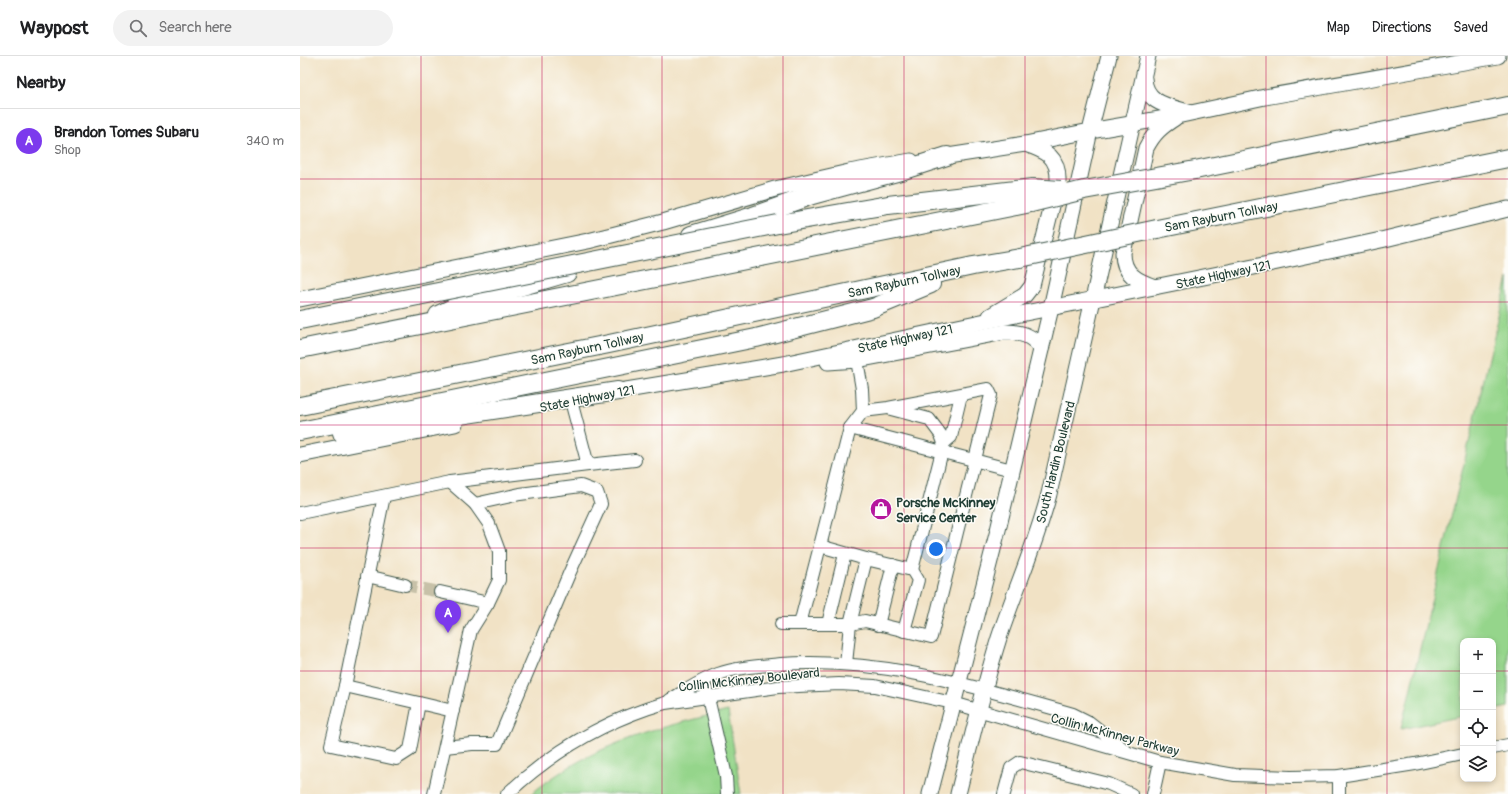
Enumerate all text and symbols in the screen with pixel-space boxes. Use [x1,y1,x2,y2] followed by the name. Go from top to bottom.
[113,10,393,46] search box
[20,16,89,40] text: Waypost
[127,17,149,39] icon: search
[159,18,232,37] text: Search here
[1327,19,1350,36] text: Map
[1372,19,1431,36] text: Directions
[1453,19,1488,36] text: Saved
[16,72,65,93] text: Nearby
[54,123,199,142] text: Brandon Tomes Subaru
[25,133,33,149] text: A
[246,133,284,149] text: 340 m
[54,142,81,158] text: Shop
[1163,198,1280,236] street label: Sam Rayburn Tollway
[1174,257,1272,293] street label: State Highway 121
[846,262,963,302] street label: Sam Rayburn Tollway
[856,321,954,357] street label: State Highway 121
[529,329,646,369] street label: Sam Rayburn Tollway
[538,382,636,416] street label: State Highway 121
[1033,399,1079,525] street label: South Hardin Boulevard
[896,495,996,526] place label: Porsche McKinney Service Center
[868,496,894,522] shop icon: Porsche McKinney Service Center
[926,539,946,559] your location
[435,600,461,633] pin: A
[1460,638,1496,782] map controls
[1460,638,1496,674] button: +
[678,665,821,695] street label: Collin McKinney Boulevard
[1460,674,1496,710] button: −
[1049,710,1181,760] street label: Collin McKinney Parkway
[1460,710,1496,746] button: locate
[1460,746,1496,782] button: layers

